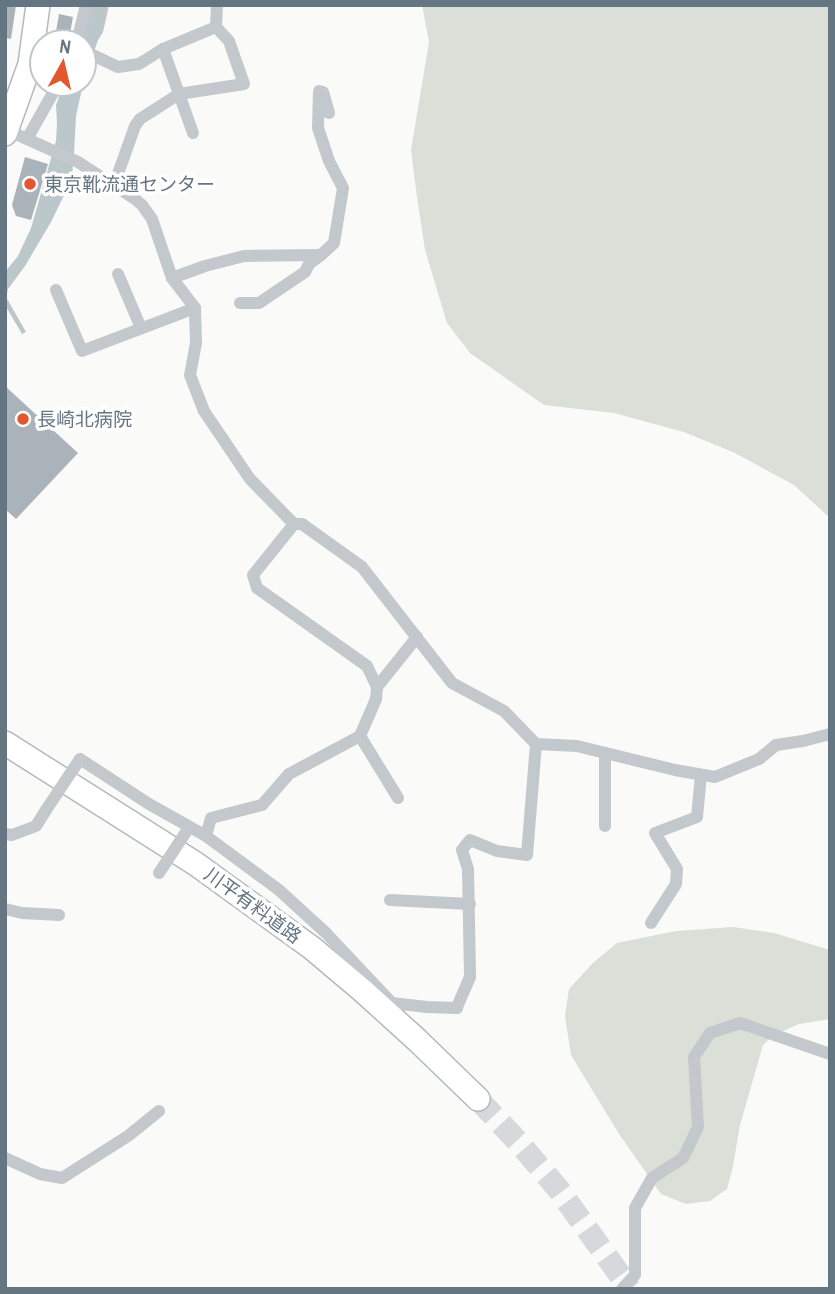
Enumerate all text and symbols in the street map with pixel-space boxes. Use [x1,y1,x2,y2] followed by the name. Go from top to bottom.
[28,28,98,98] north arrow
[58,33,73,60] text: N
[44,171,215,197] place label: 東京靴流通センター
[22,176,38,192] marker: 東京靴流通センター
[37,406,132,432] place label: 長崎北病院
[15,411,31,427] marker: 長崎北病院
[199,861,307,949] street label: 川平有料道路

